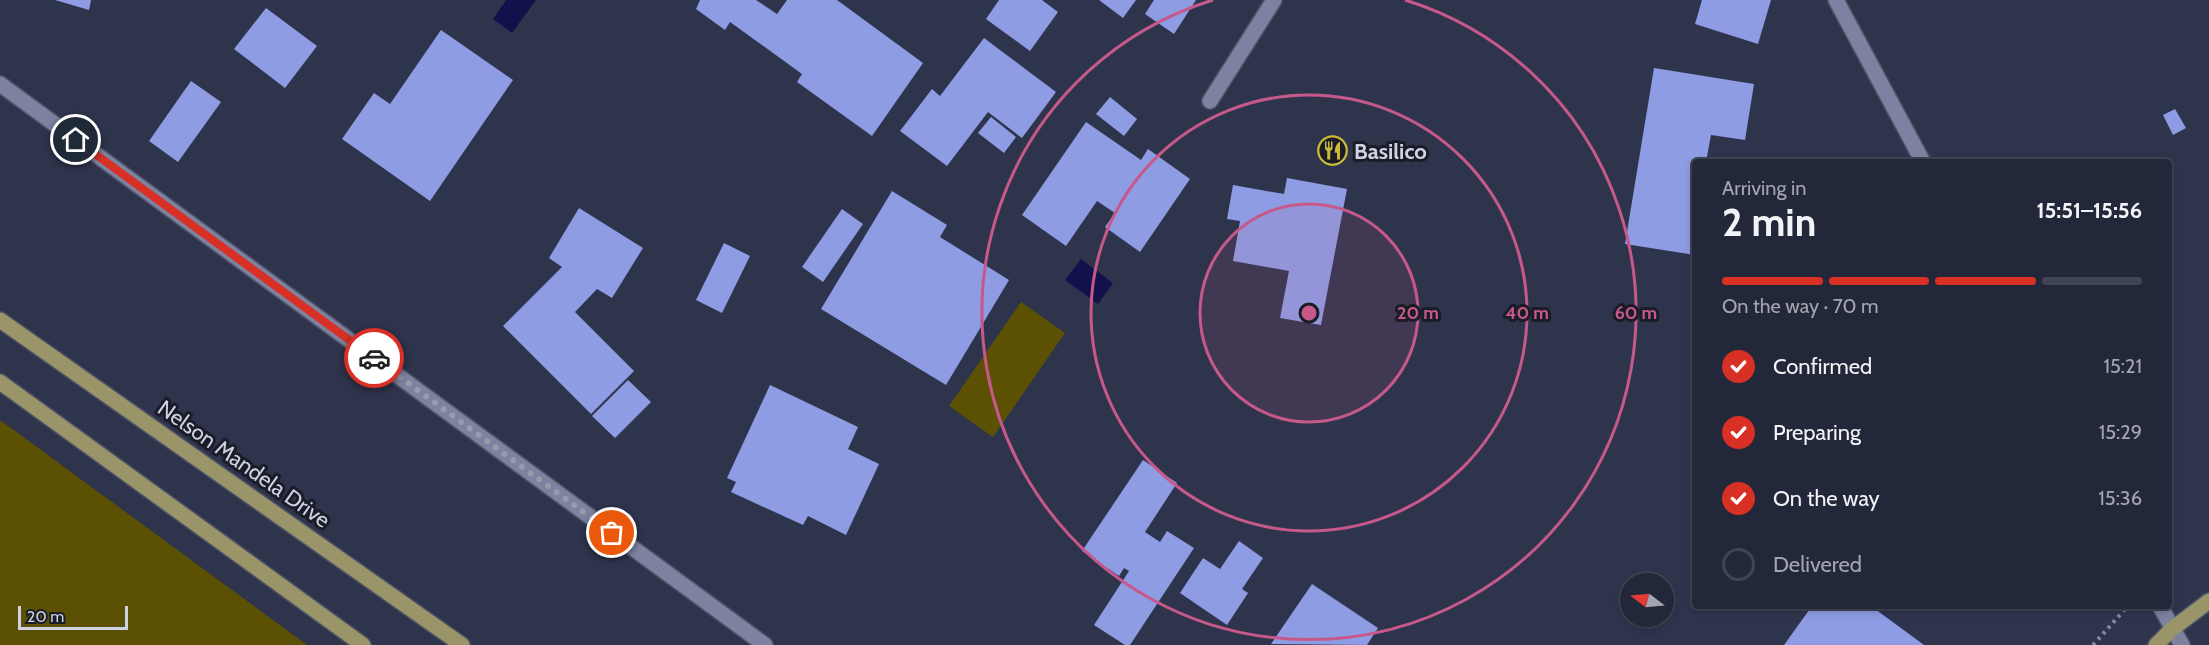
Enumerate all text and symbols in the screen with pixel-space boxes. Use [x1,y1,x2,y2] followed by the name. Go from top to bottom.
[50,114,101,165] pin
[59,123,92,156] icon: home
[1317,135,1349,167] restaurant icon: Basilico
[1354,138,1427,165] place label: Basilico
[1722,176,1806,200] text: Arriving in
[2036,197,2142,224] text: 15:51–15:56
[1722,198,1816,246] text: 2 min
[1722,294,1879,318] text: On the way · 70 m
[1397,302,1439,324] text: 20 m
[1505,302,1549,324] text: 40 m
[1615,302,1657,324] text: 60 m
[1299,303,1319,323] centre of rings
[344,328,404,388] courier
[358,342,391,375] icon: car
[1722,350,1755,383] icon: check
[1773,353,1872,380] text: Confirmed
[2104,354,2142,378] text: 15:21
[153,394,335,534] street label: Nelson Mandela Drive
[1722,416,1755,449] icon: check
[1773,419,1861,446] text: Preparing
[2099,420,2142,444] text: 15:29
[1722,482,1755,515] icon: check
[1773,485,1880,512] text: On the way
[2098,486,2142,510] text: 15:36
[586,507,637,558] pin
[595,516,628,549] icon: bag
[1773,551,1862,578] text: Delivered
[1620,573,1674,627] north arrow
[1620,573,1674,627] map controls
[18,603,128,630] scale bar
[27,607,64,626] text: 20 m

